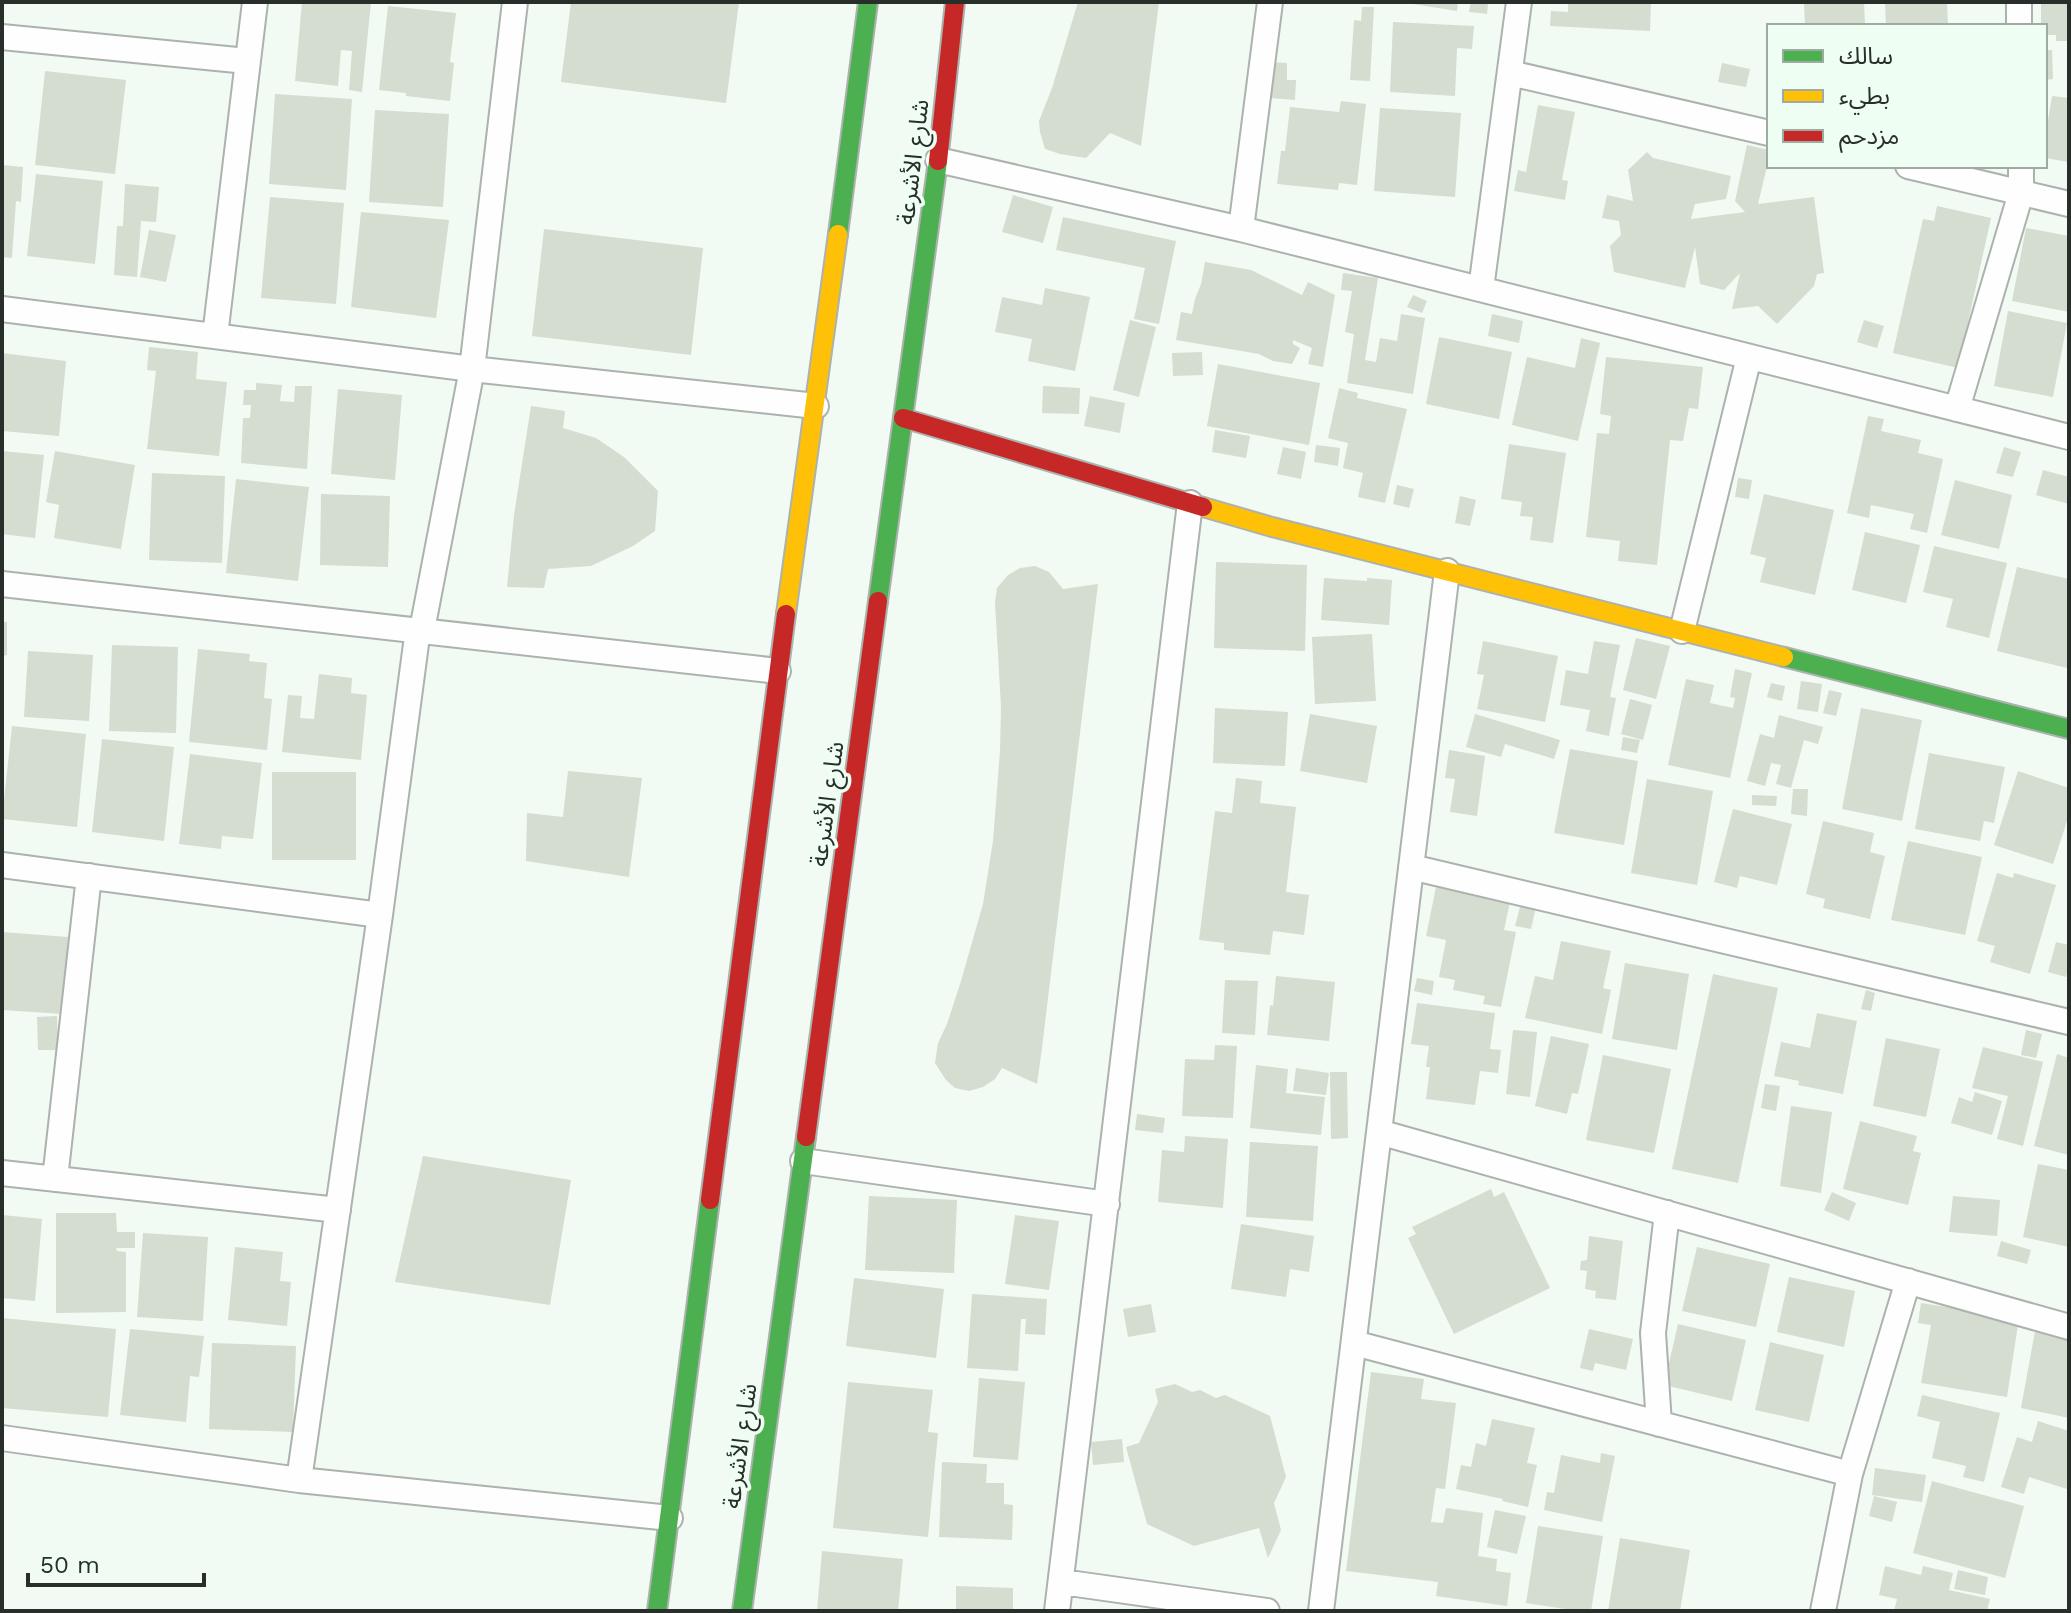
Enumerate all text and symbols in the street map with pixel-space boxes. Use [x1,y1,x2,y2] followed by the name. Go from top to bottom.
[1767,24,2047,168] legend
[1839,42,1893,70] text: سالك
[1839,82,1890,115] text: بطيء
[891,98,938,227] street label: شارع الأشرعة
[1839,122,1899,153] text: مزدحم
[804,740,853,869] street label: شارع الأشرعة
[717,1382,766,1511] street label: شارع الأشرعة
[28,1537,204,1587] scale bar
[40,1551,100,1579] text: 50 m

